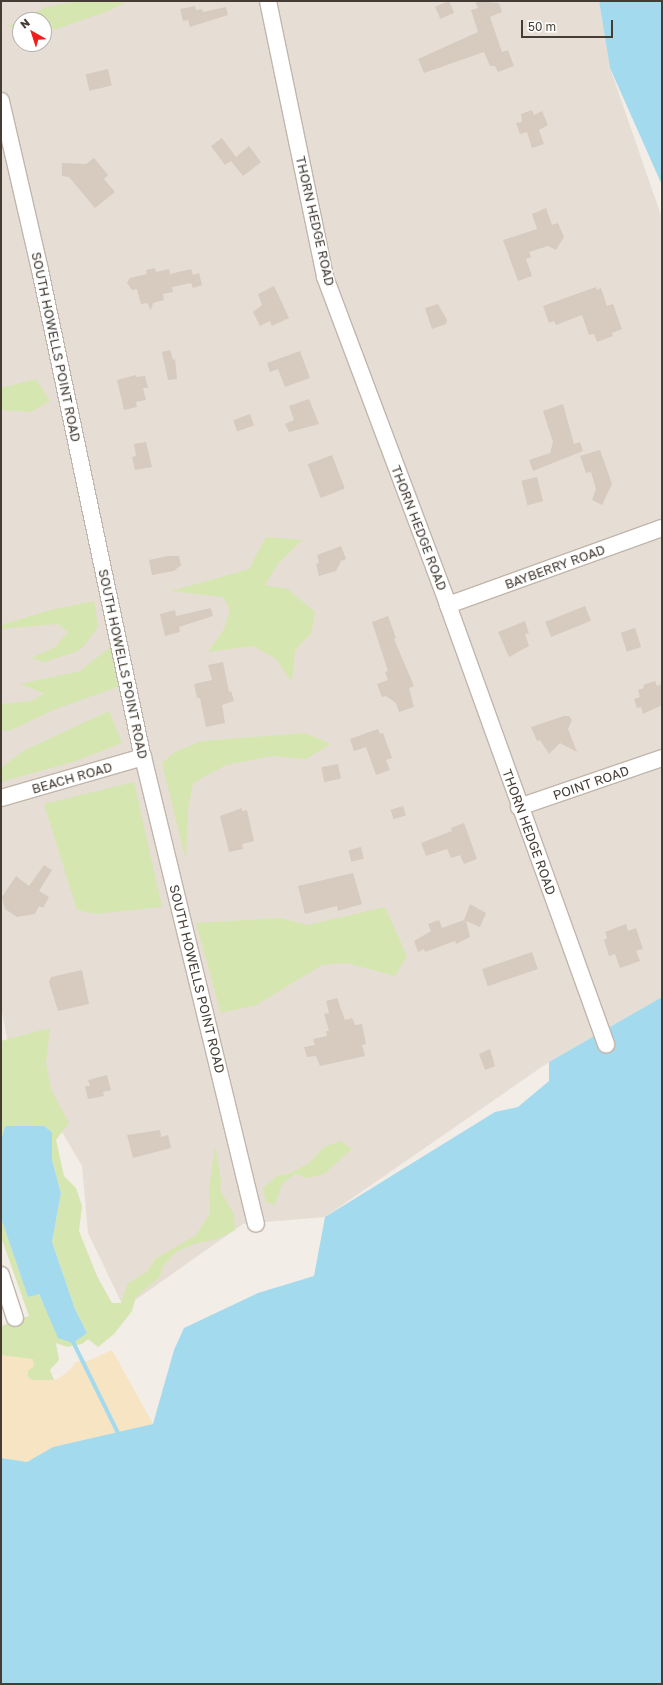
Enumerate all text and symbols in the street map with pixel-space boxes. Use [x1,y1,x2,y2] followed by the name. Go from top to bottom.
[12,12,52,52] north arrow
[523,12,615,38] scale bar
[17,15,32,31] text: N
[528,19,556,34] text: 50 m
[292,155,338,287] street label: THORN HEDGE ROAD
[28,251,84,443] street label: SOUTH HOWELLS POINT ROAD
[388,463,450,593] street label: THORN HEDGE ROAD
[503,542,607,592] street label: BAYBERRY ROAD
[95,568,151,760] street label: SOUTH HOWELLS POINT ROAD
[30,759,114,797] street label: BEACH ROAD
[551,763,631,803] street label: POINT ROAD
[499,767,559,897] street label: THORN HEDGE ROAD
[166,883,228,1075] street label: SOUTH HOWELLS POINT ROAD

